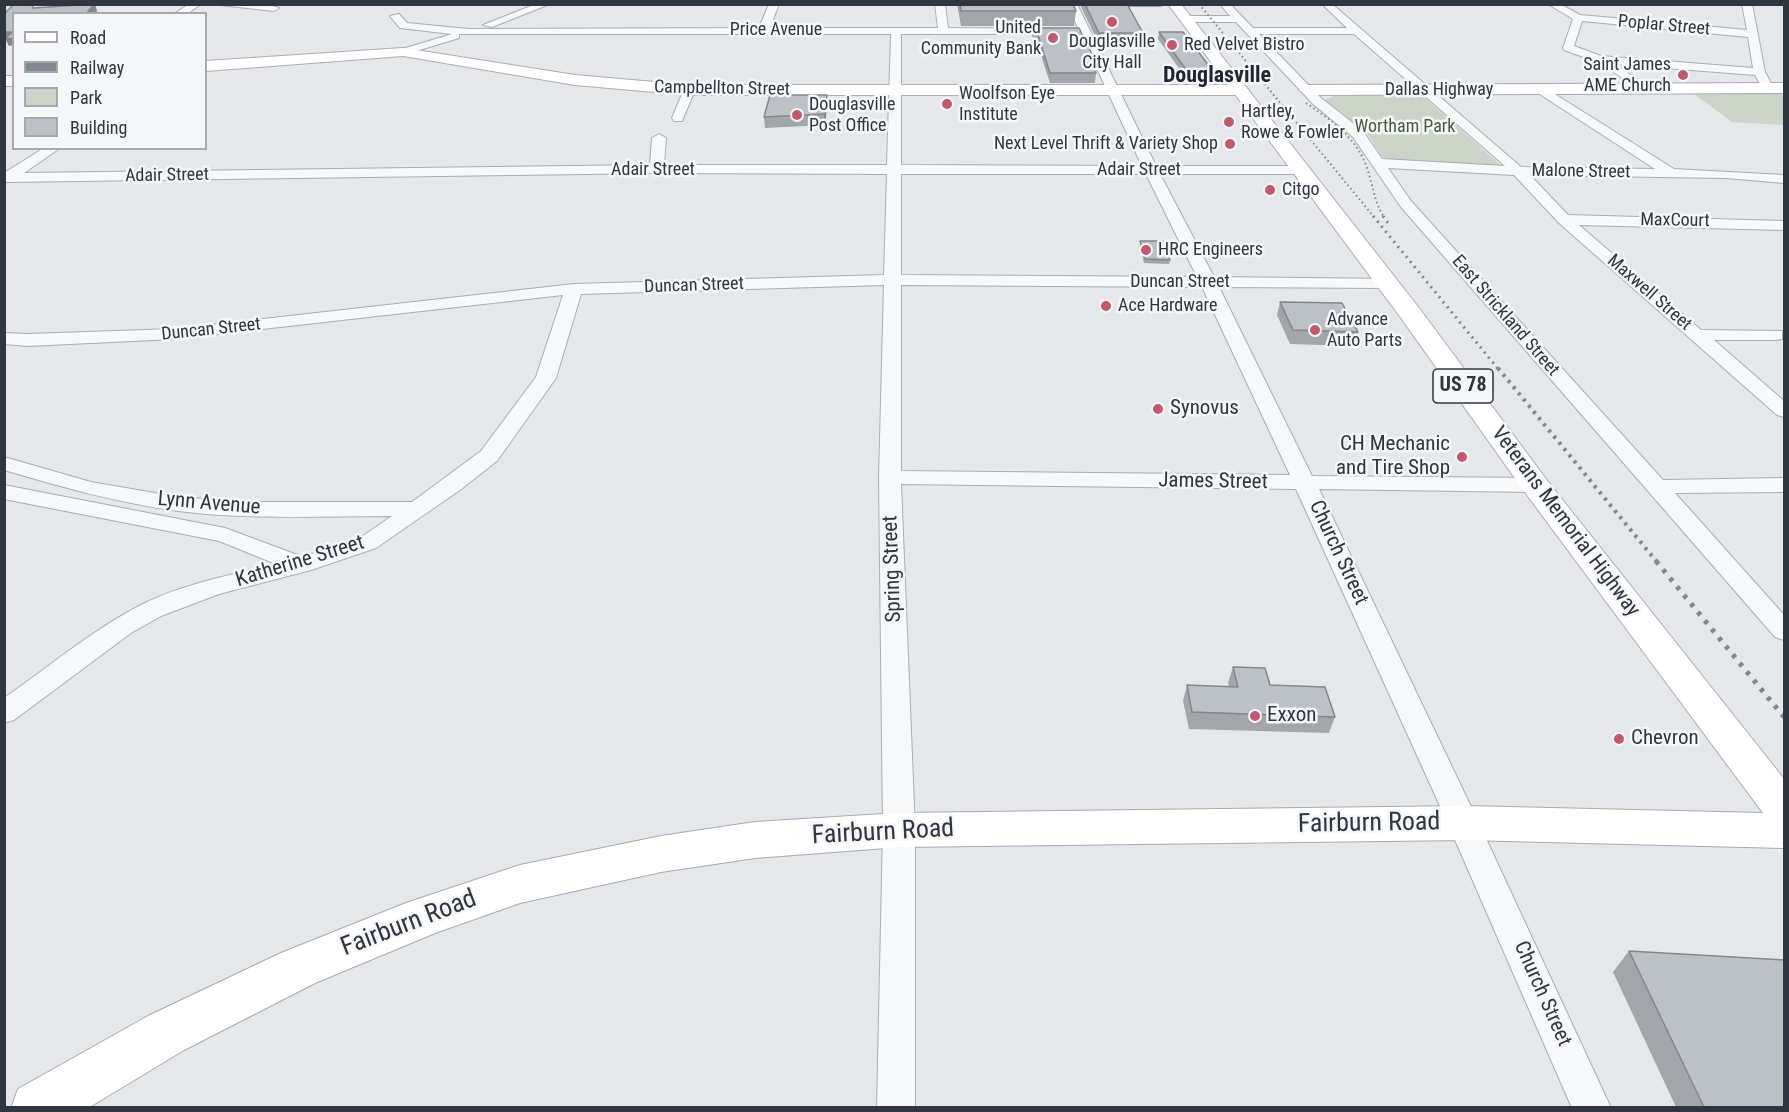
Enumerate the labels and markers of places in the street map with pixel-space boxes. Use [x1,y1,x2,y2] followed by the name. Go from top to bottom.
[1105,15,1119,29] marker: Douglasville City Hall
[921,17,1041,60] place label: United Community Bank
[1046,31,1060,45] marker: United Community Bank
[1069,31,1155,74] place label: Douglasville City Hall
[1184,34,1305,56] place label: Red Velvet Bistro
[1165,38,1179,52] marker: Red Velvet Bistro
[1583,54,1671,97] place label: Saint James AME Church
[1676,68,1690,82] marker: Saint James AME Church
[959,83,1055,125] place label: Woolfson Eye Institute
[809,94,895,136] place label: Douglasville Post Office
[940,97,954,111] marker: Woolfson Eye Institute
[1241,101,1345,144] place label: Hartley, Rowe & Fowler
[790,108,804,122] marker: Douglasville Post Office
[1222,115,1236,129] marker: Hartley, Rowe & Fowler
[994,133,1218,155] place label: Next Level Thrift & Variety Shop
[1223,137,1237,151] marker: Next Level Thrift & Variety Shop
[1282,179,1320,201] place label: Citgo
[1263,183,1277,197] marker: Citgo
[1158,239,1263,261] place label: HRC Engineers
[1139,243,1153,257] marker: HRC Engineers
[1118,295,1217,317] place label: Ace Hardware
[1099,299,1113,313] marker: Ace Hardware
[1327,309,1402,352] place label: Advance Auto Parts
[1308,323,1322,337] marker: Advance Auto Parts
[1170,396,1239,422] place label: Synovus
[1151,402,1165,416] marker: Synovus
[1336,432,1450,482] place label: CH Mechanic and Tire Shop
[1455,450,1469,464] marker: CH Mechanic and Tire Shop
[1267,703,1316,729] place label: Exxon
[1248,709,1262,723] marker: Exxon
[1631,726,1699,752] place label: Chevron
[1612,732,1626,746] marker: Chevron

